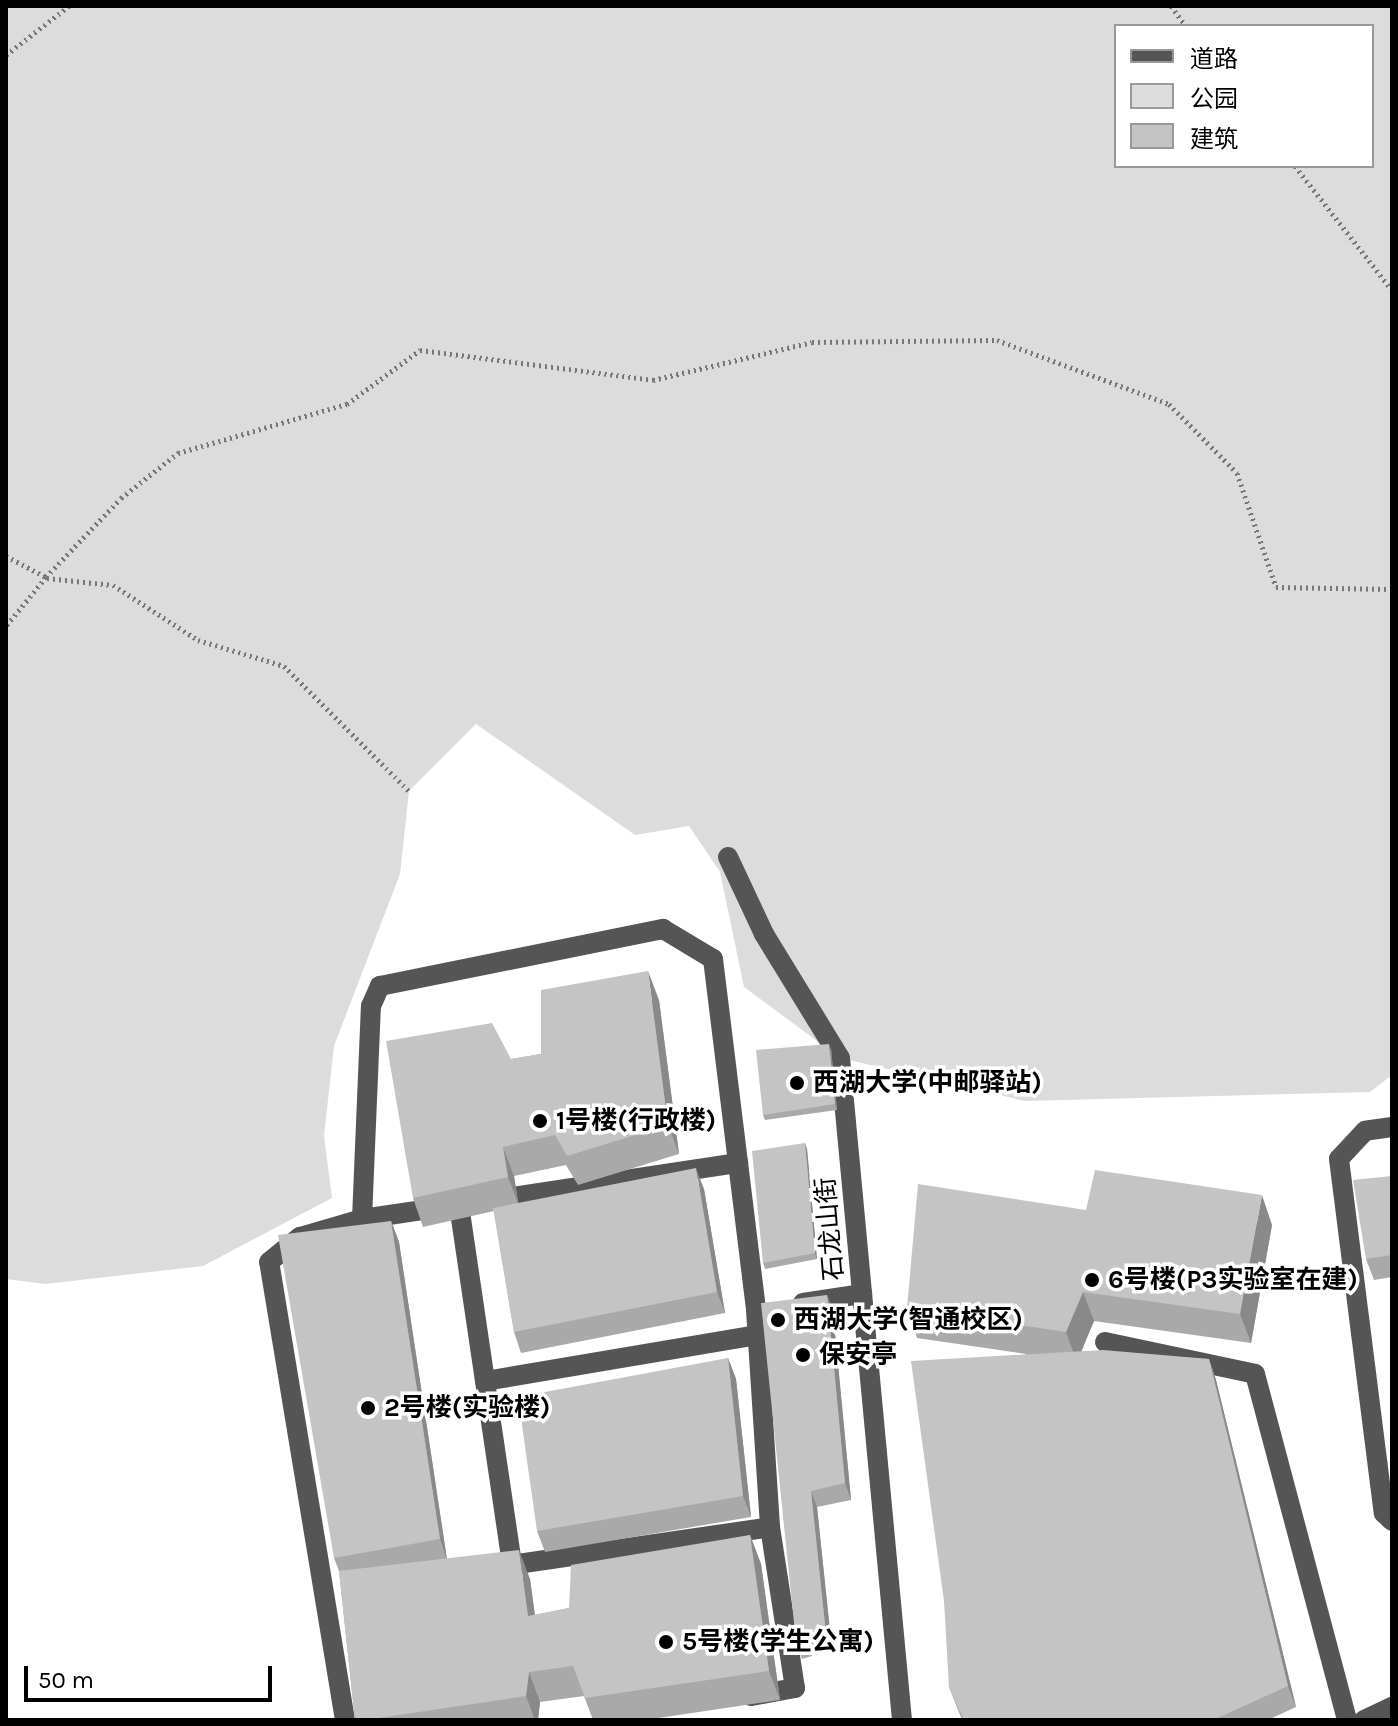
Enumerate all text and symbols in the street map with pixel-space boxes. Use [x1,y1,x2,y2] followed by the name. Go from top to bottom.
[1114,24,1374,168] legend
[1190,45,1238,73] text: 道路
[1190,85,1238,113] text: 公园
[1190,125,1238,153] text: 建筑
[813,1067,1042,1099] place label: 西湖大学(中邮驿站)
[788,1074,806,1092] marker: 西湖大学(中邮驿站)
[556,1105,716,1137] place label: 1号楼(行政楼)
[531,1112,549,1130] marker: 1号楼(行政楼)
[810,1176,850,1282] street label: 石龙山街
[1108,1264,1358,1296] place label: 6号楼(P3实验室在建)
[1083,1271,1101,1289] marker: 6号楼(P3实验室在建)
[794,1304,1023,1336] place label: 西湖大学(智通校区)
[769,1311,787,1329] marker: 西湖大学(智通校区)
[819,1339,897,1371] place label: 保安亭
[794,1346,812,1364] marker: 保安亭
[384,1392,551,1424] place label: 2号楼(实验楼)
[359,1399,377,1417] marker: 2号楼(实验楼)
[682,1626,874,1658] place label: 5号楼(学生公寓)
[657,1633,675,1651] marker: 5号楼(学生公寓)
[28,1650,276,1700] scale bar
[38,1666,94,1694] text: 50 m

